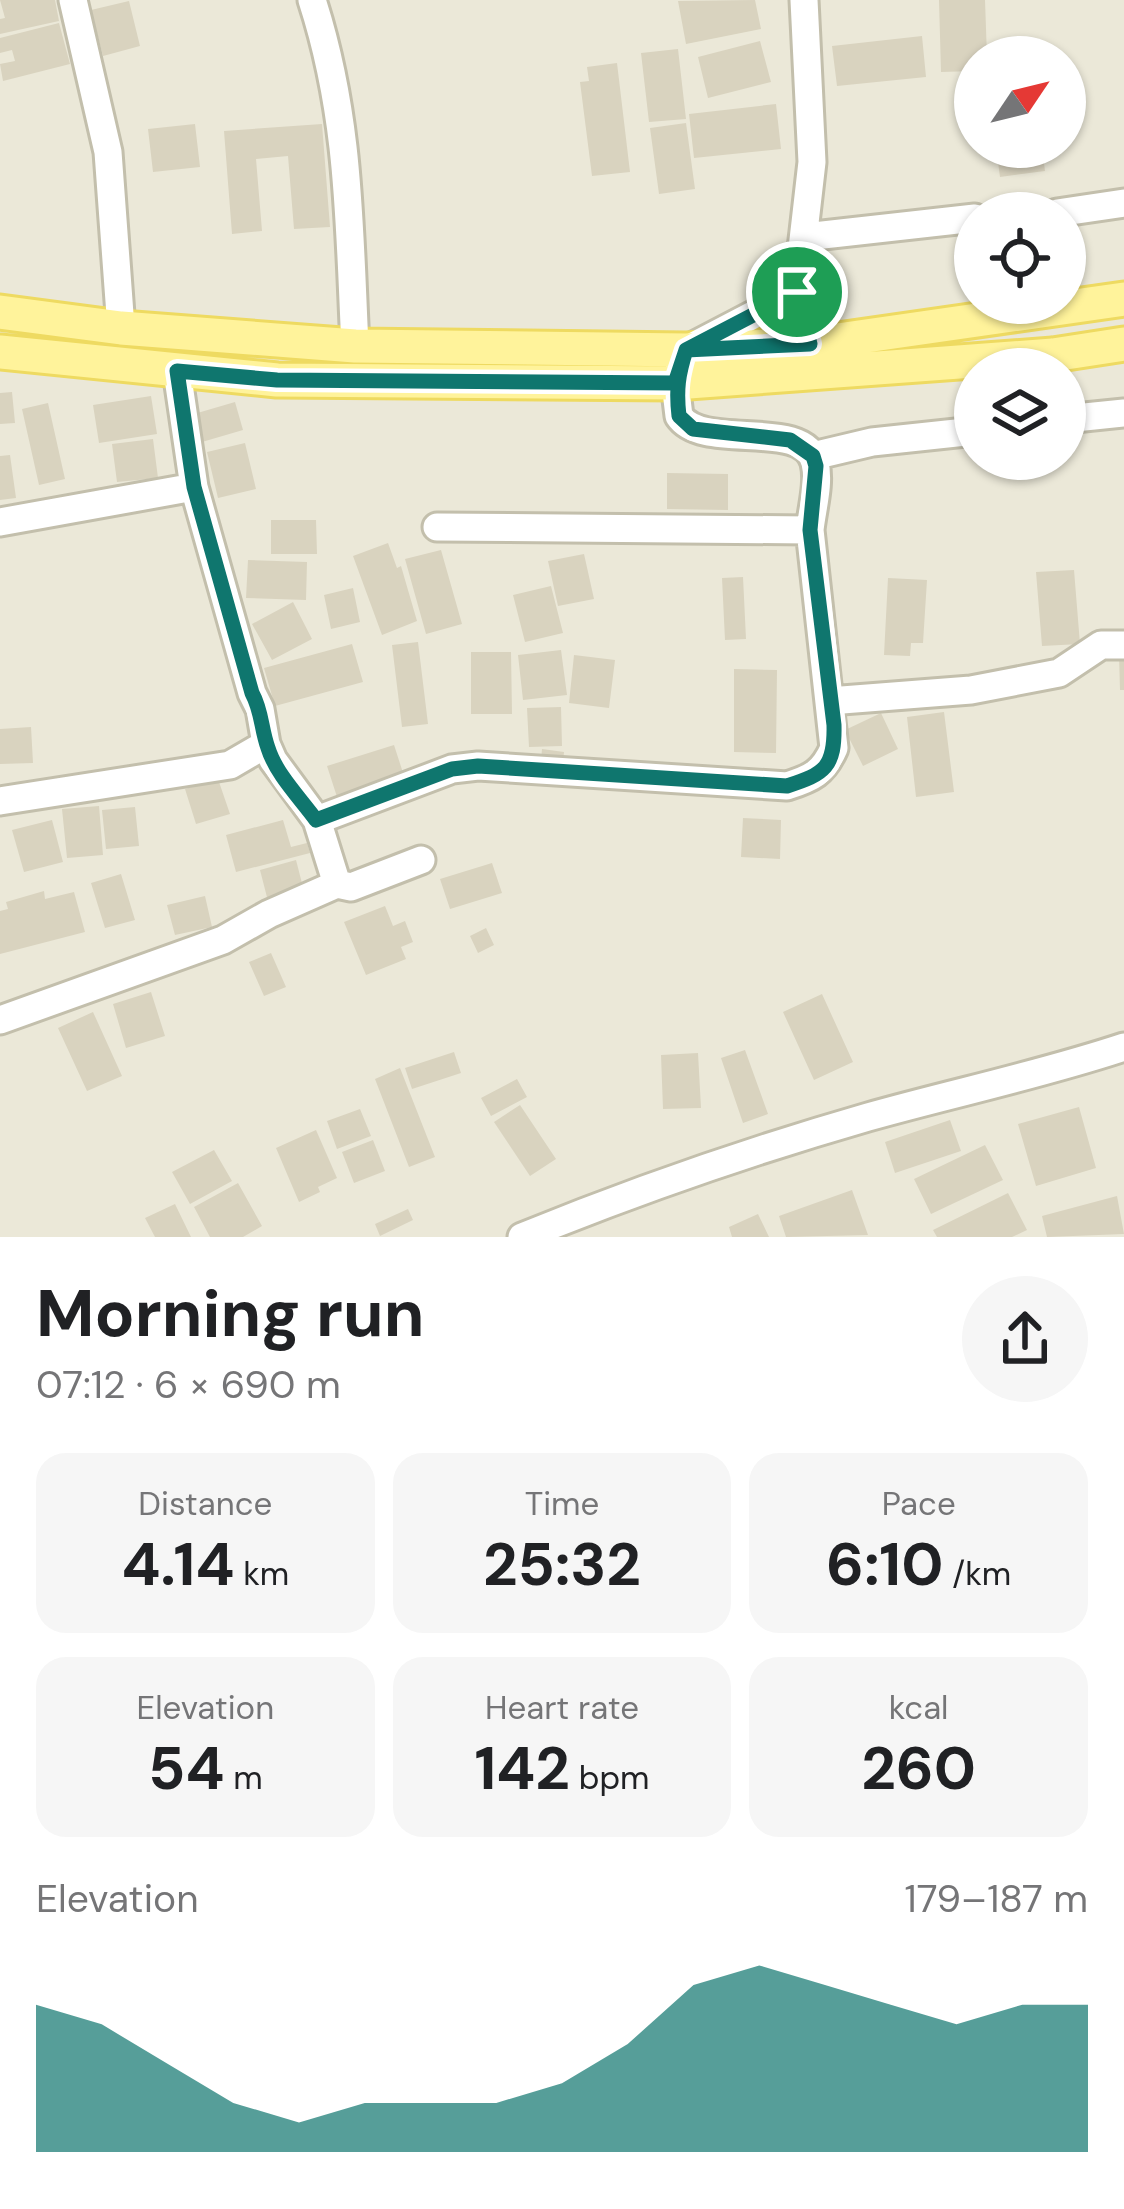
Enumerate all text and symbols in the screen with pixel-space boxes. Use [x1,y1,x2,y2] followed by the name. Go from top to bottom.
[954,36,1086,168] north arrow
[954,36,1086,480] map controls
[954,192,1086,324] button: locate
[746,241,848,343] pin
[764,259,830,325] icon: arrive
[954,348,1086,480] button: layers
[36,1271,424,1356] text: Morning run
[962,1276,1088,1402] button: share
[36,1359,341,1410] text: 07:12 · 6 × 690 m
[138,1482,272,1525] text: Distance
[525,1482,599,1525] text: Time
[882,1482,956,1525] text: Pace
[121,1525,234,1604] text: 4.14
[483,1525,641,1604] text: 25:32
[826,1525,943,1604] text: 6:10
[234,1552,289,1595] text: km
[943,1552,1011,1595] text: /km
[137,1686,274,1729] text: Elevation
[485,1686,639,1729] text: Heart rate
[889,1686,948,1729] text: kcal
[148,1729,224,1808] text: 54
[475,1729,570,1808] text: 142
[861,1729,976,1808] text: 260
[224,1756,263,1799] text: m
[570,1756,649,1799] text: bpm
[36,1873,199,1924] text: Elevation
[905,1873,1088,1924] text: 179–187 m

